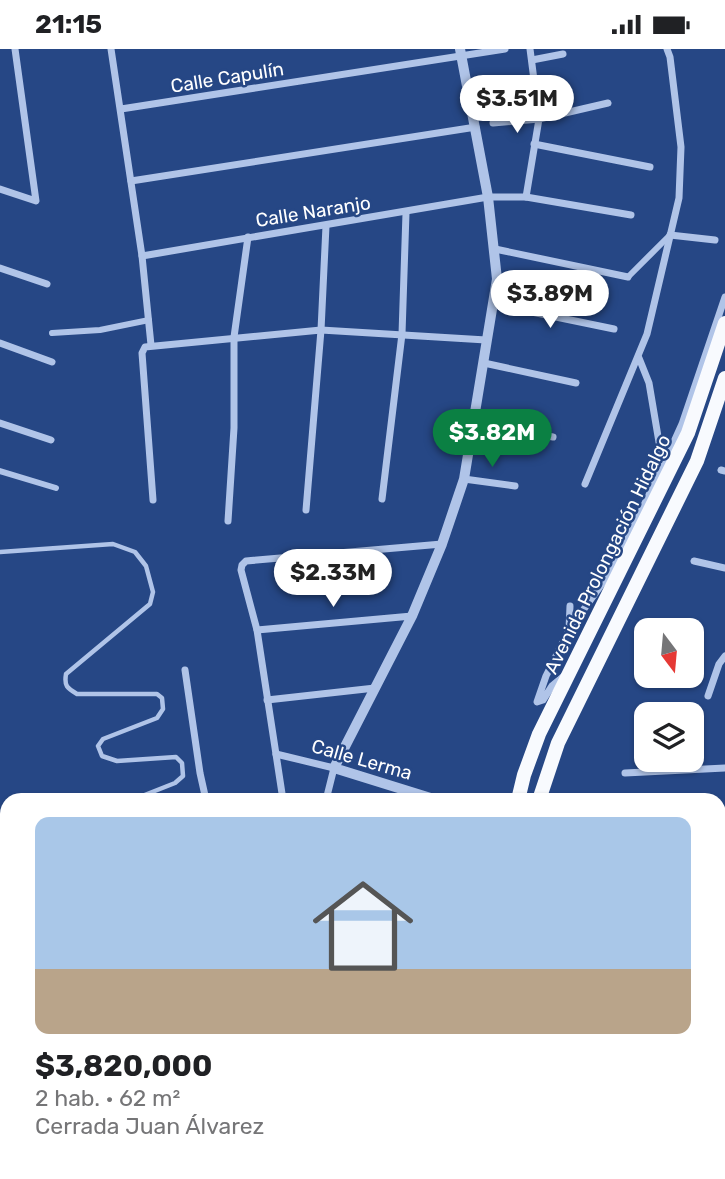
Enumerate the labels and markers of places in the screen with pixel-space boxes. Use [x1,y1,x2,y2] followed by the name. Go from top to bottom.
[460,76,574,135] pin: $3.51M
[493,271,607,330] pin: $3.89M
[435,409,549,469] pin: $3.82M
[276,549,390,609] pin: $2.33M

